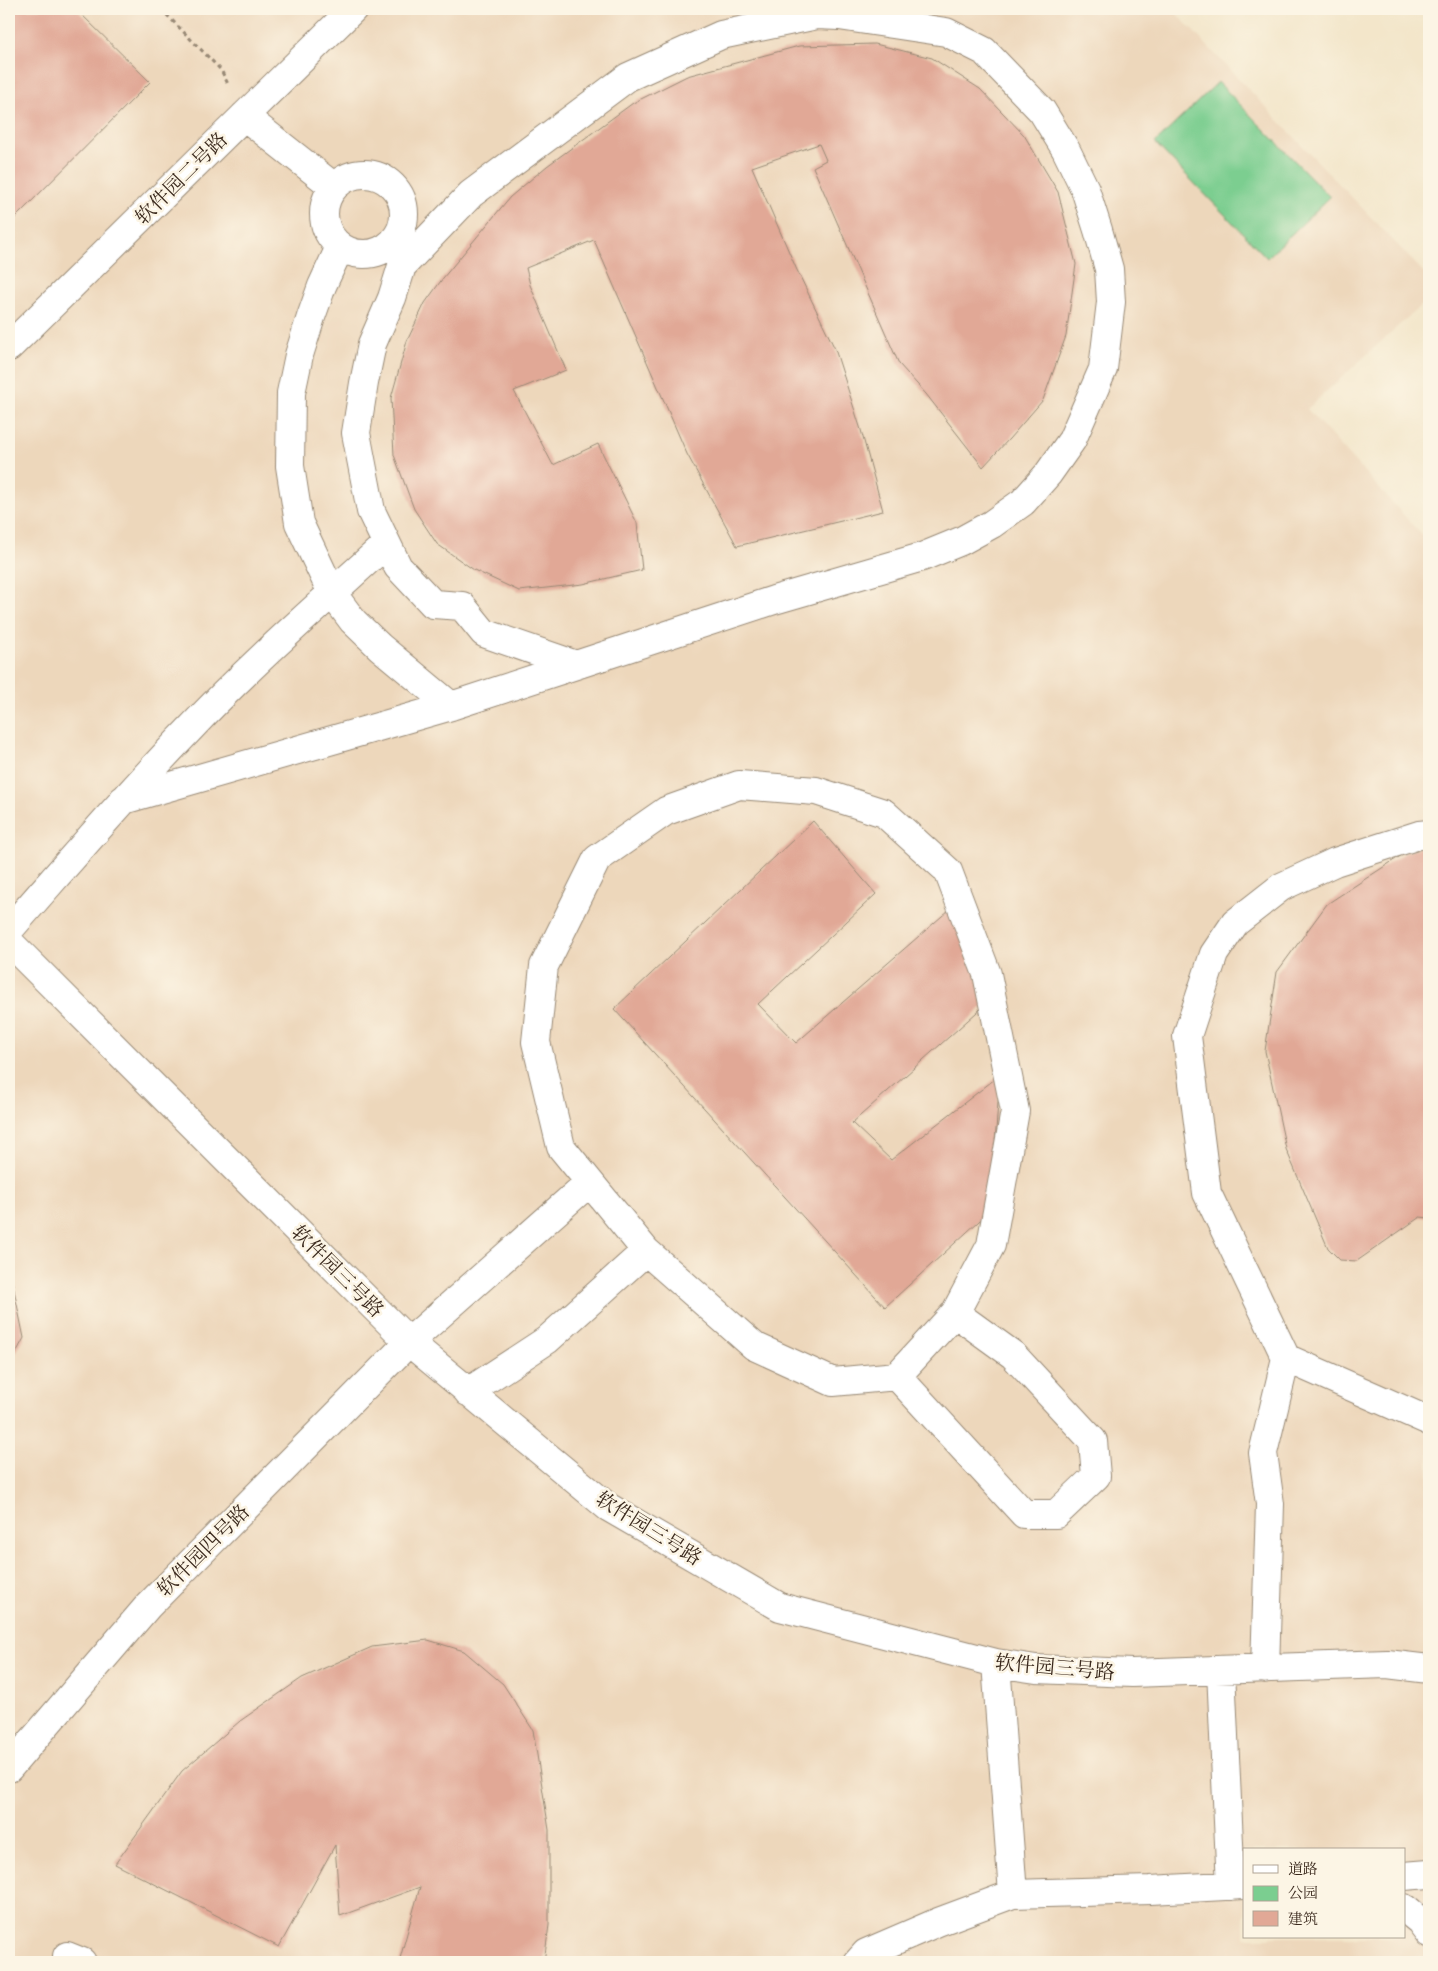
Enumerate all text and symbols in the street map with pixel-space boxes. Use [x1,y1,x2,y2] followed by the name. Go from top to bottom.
[132,129,232,229] street label: 软件园二号路
[287,1222,387,1322] street label: 软件园三号路
[592,1488,705,1570] street label: 软件园三号路
[154,1501,254,1601] street label: 软件园四号路
[994,1652,1116,1684] street label: 软件园三号路
[1243,1848,1406,1938] legend
[1288,1861,1318,1878] text: 道路
[1288,1885,1318,1902] text: 公园
[1288,1911,1318,1928] text: 建筑

